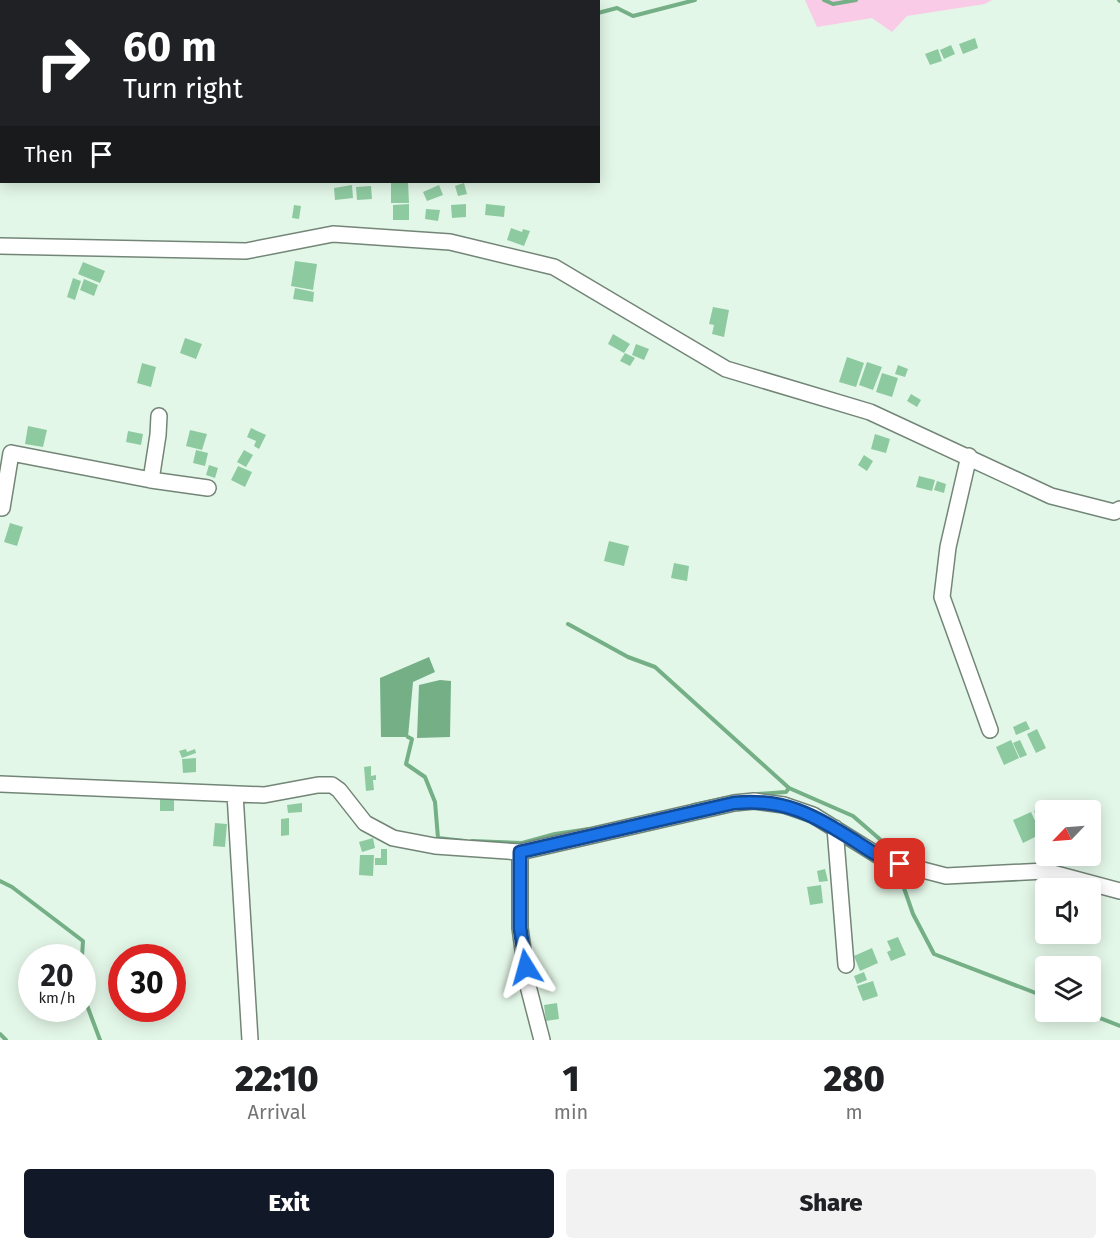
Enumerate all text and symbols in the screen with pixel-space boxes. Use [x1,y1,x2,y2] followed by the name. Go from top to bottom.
[123,22,217,72] text: 60 m
[24,24,102,102] icon: right
[123,73,243,105] text: Turn right
[85,138,118,171] icon: arrive
[24,141,73,168] text: Then
[1035,800,1101,866] north arrow
[1035,800,1101,1022] map controls
[874,838,925,889] pin
[883,847,916,880] icon: arrive
[1035,878,1101,944] button: sound
[494,935,558,999] position arrow
[108,944,186,1022] speed limit sign: 30
[1035,956,1101,1022] button: layers
[40,958,74,994] text: 20
[38,989,76,1007] text: km/h
[235,1057,319,1101] text: 22:10
[563,1057,580,1101] text: 1
[823,1057,885,1101] text: 280
[248,1100,306,1124] text: Arrival
[554,1100,588,1124] text: min
[846,1100,863,1124] text: m
[24,1169,554,1238] button: Exit
[566,1169,1096,1238] button: Share

